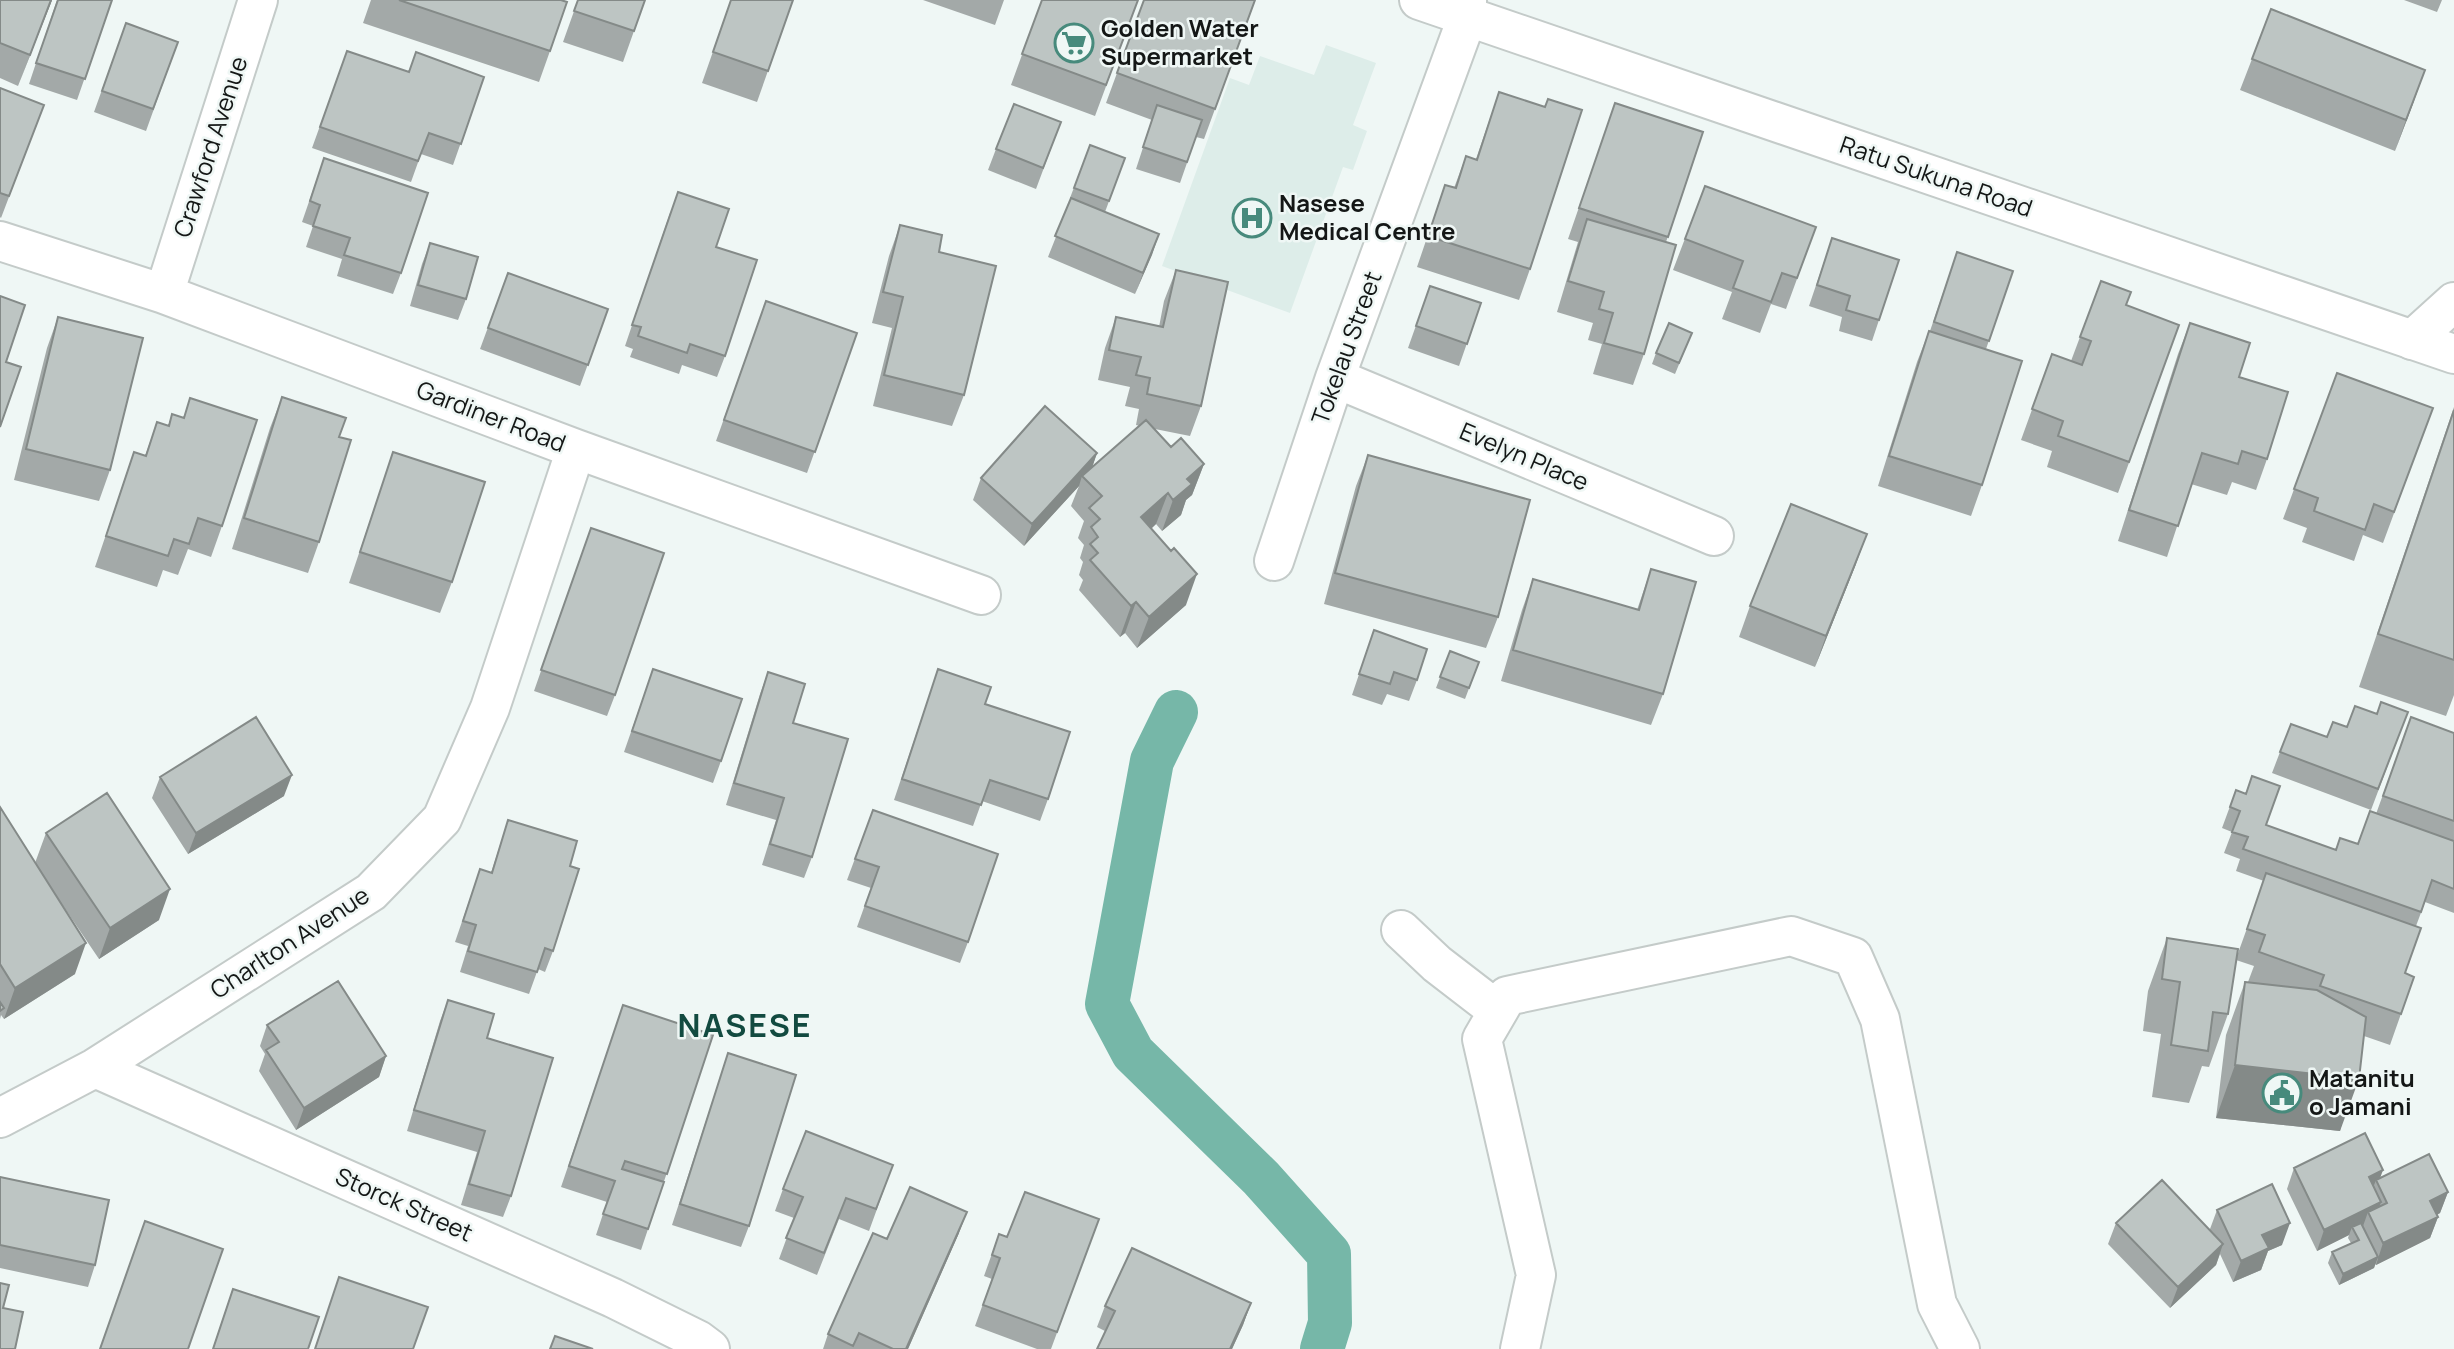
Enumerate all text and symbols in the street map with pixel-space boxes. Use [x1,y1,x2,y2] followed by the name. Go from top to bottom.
[1101,11,1259,72] place label: Golden Water Supermarket
[1053,22,1095,64] supermarket icon: Golden Water Supermarket
[165,52,254,241] street label: Crawford Avenue
[1836,127,2037,224] street label: Ratu Sukuna Road
[1279,186,1455,247] place label: Nasese Medical Centre
[1231,197,1273,239] hospital icon: Nasese Medical Centre
[1303,266,1389,429] street label: Tokelau Street
[412,372,571,459] street label: Gardiner Road
[1455,414,1594,498] street label: Evelyn Place
[203,878,375,1006] street label: Charlton Avenue
[677,1003,813,1047] district label: NASESE
[2309,1061,2415,1122] place label: Matanitu o Jamani
[2261,1072,2303,1114] public building icon: Matanitu o Jamani
[331,1159,478,1249] street label: Storck Street

